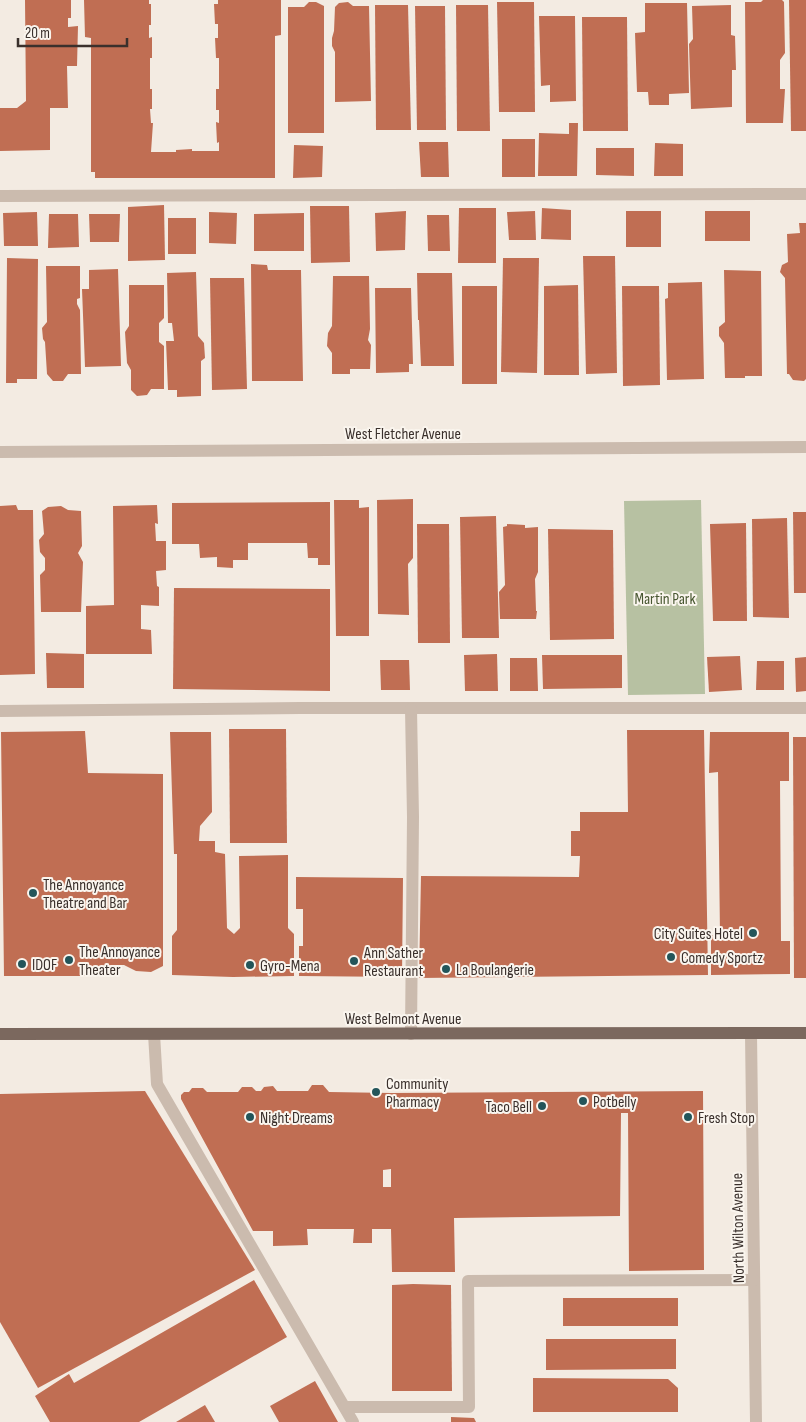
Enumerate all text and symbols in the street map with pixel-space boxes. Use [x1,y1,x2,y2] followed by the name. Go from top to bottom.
[18,15,126,47] scale bar
[25,24,50,43] text: 20 m
[345,425,461,444] street label: West Fletcher Avenue
[634,590,696,609] park label: Martin Park
[43,876,128,913] place label: The Annoyance Theatre and Bar
[27,887,39,899] marker: The Annoyance Theatre and Bar
[654,925,743,944] place label: City Suites Hotel
[747,927,759,939] marker: City Suites Hotel
[79,943,160,980] place label: The Annoyance Theater
[363,944,424,981] place label: Ann Sather Restaurant
[681,949,763,968] place label: Comedy Sportz
[665,951,677,963] marker: Comedy Sportz
[63,954,75,966] marker: The Annoyance Theater
[348,955,360,967] marker: Ann Sather Restaurant
[32,956,57,975] place label: IDOF
[260,957,320,976] place label: Gyro-Mena
[16,958,28,970] marker: IDOF
[244,959,256,971] marker: Gyro-Mena
[456,961,534,980] place label: La Boulangerie
[440,963,452,975] marker: La Boulangerie
[345,1010,461,1029] street label: West Belmont Avenue
[386,1075,448,1112] place label: Community Pharmacy
[370,1086,382,1098] marker: Community Pharmacy
[593,1093,636,1112] place label: Potbelly
[577,1095,589,1107] marker: Potbelly
[485,1098,532,1117] place label: Taco Bell
[536,1100,548,1112] marker: Taco Bell
[260,1109,333,1128] place label: Night Dreams
[698,1109,755,1128] place label: Fresh Stop
[244,1111,256,1123] marker: Night Dreams
[682,1111,694,1123] marker: Fresh Stop
[728,1173,749,1283] street label: North Wilton Avenue

